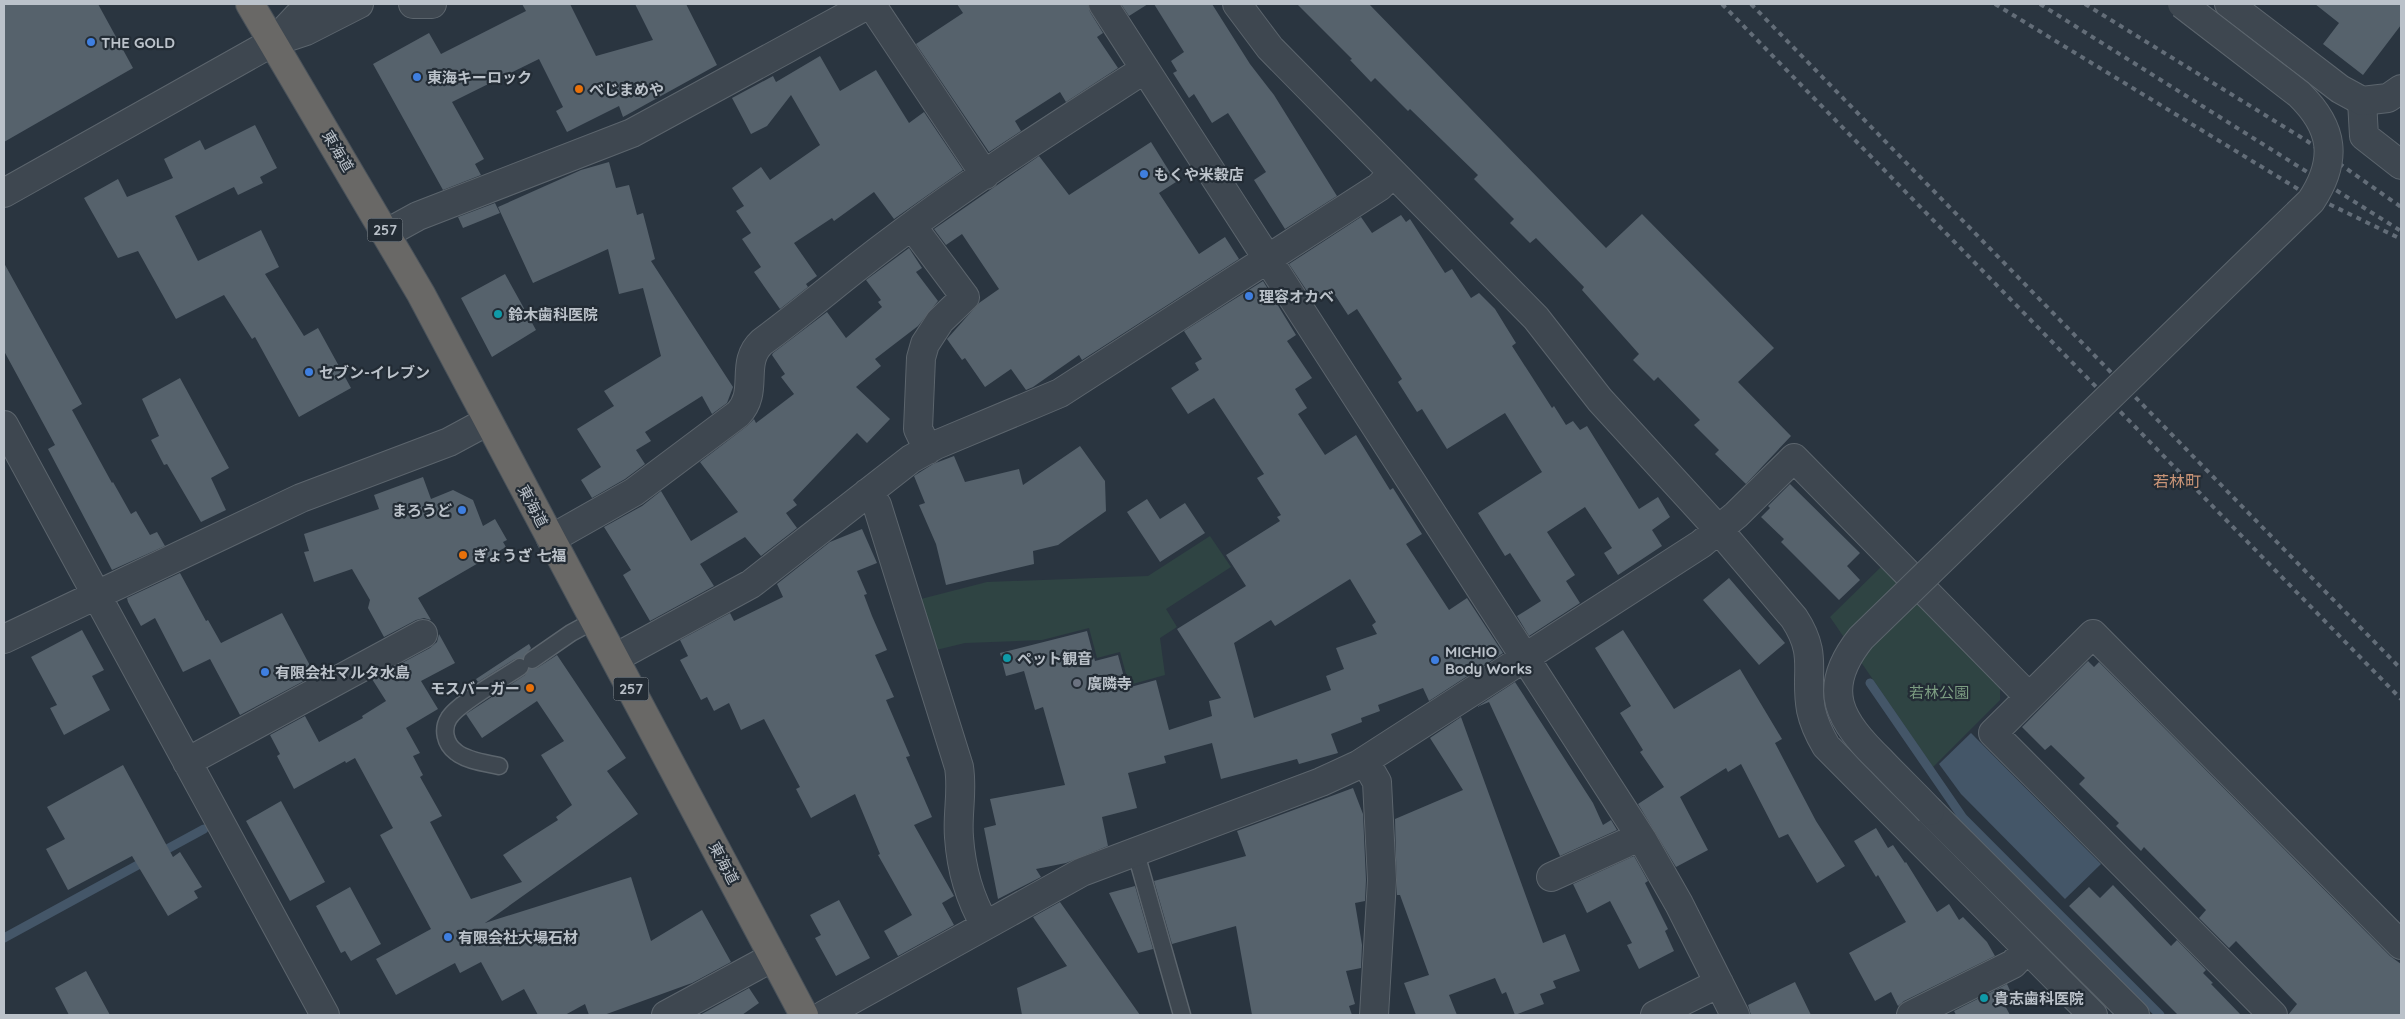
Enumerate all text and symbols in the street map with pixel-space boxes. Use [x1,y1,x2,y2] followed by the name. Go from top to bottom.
[101,33,175,52] place label: THE GOLD
[85,36,97,48] marker: THE GOLD
[427,68,532,87] place label: 東海キーロック
[411,71,423,83] marker: 東海キーロック
[589,80,664,99] place label: べじまめや
[573,83,585,95] marker: べじまめや
[318,127,358,175] street label: 東海道
[1154,165,1244,184] place label: もくや米穀店
[1138,168,1150,180] marker: もくや米穀店
[368,218,402,242] road number: 257
[1259,287,1334,306] place label: 理容オカベ
[1243,290,1255,302] marker: 理容オカベ
[508,305,598,324] place label: 鈴木歯科医院
[492,308,504,320] marker: 鈴木歯科医院
[319,363,430,382] place label: セブン-イレブン
[303,366,315,378] marker: セブン-イレブン
[2153,471,2201,491] district label: 若林町
[514,482,552,530] street label: 東海道
[392,501,452,520] place label: まろうど
[456,504,468,516] marker: まろうど
[473,546,566,565] place label: ぎょうざ 七福
[457,549,469,561] marker: ぎょうざ 七福
[1445,642,1532,678] place label: MICHIO Body Works
[1017,649,1092,668] place label: ペット観音
[1001,652,1013,664] marker: ペット観音
[1429,654,1441,666] marker: MICHIO Body Works
[275,663,410,682] place label: 有限会社マルタ水島
[259,666,271,678] marker: 有限会社マルタ水島
[1087,674,1132,693] place label: 廣隣寺
[1071,677,1083,689] marker: 廣隣寺
[614,678,648,701] road number: 257
[430,679,520,698] place label: モスバーガー
[524,682,536,694] marker: モスバーガー
[1909,683,1969,702] park label: 若林公園
[705,839,743,887] street label: 東海道
[458,928,578,947] place label: 有限会社大場石材
[442,931,454,943] marker: 有限会社大場石材
[1994,989,2084,1008] place label: 貴志歯科医院
[1978,992,1990,1004] marker: 貴志歯科医院

